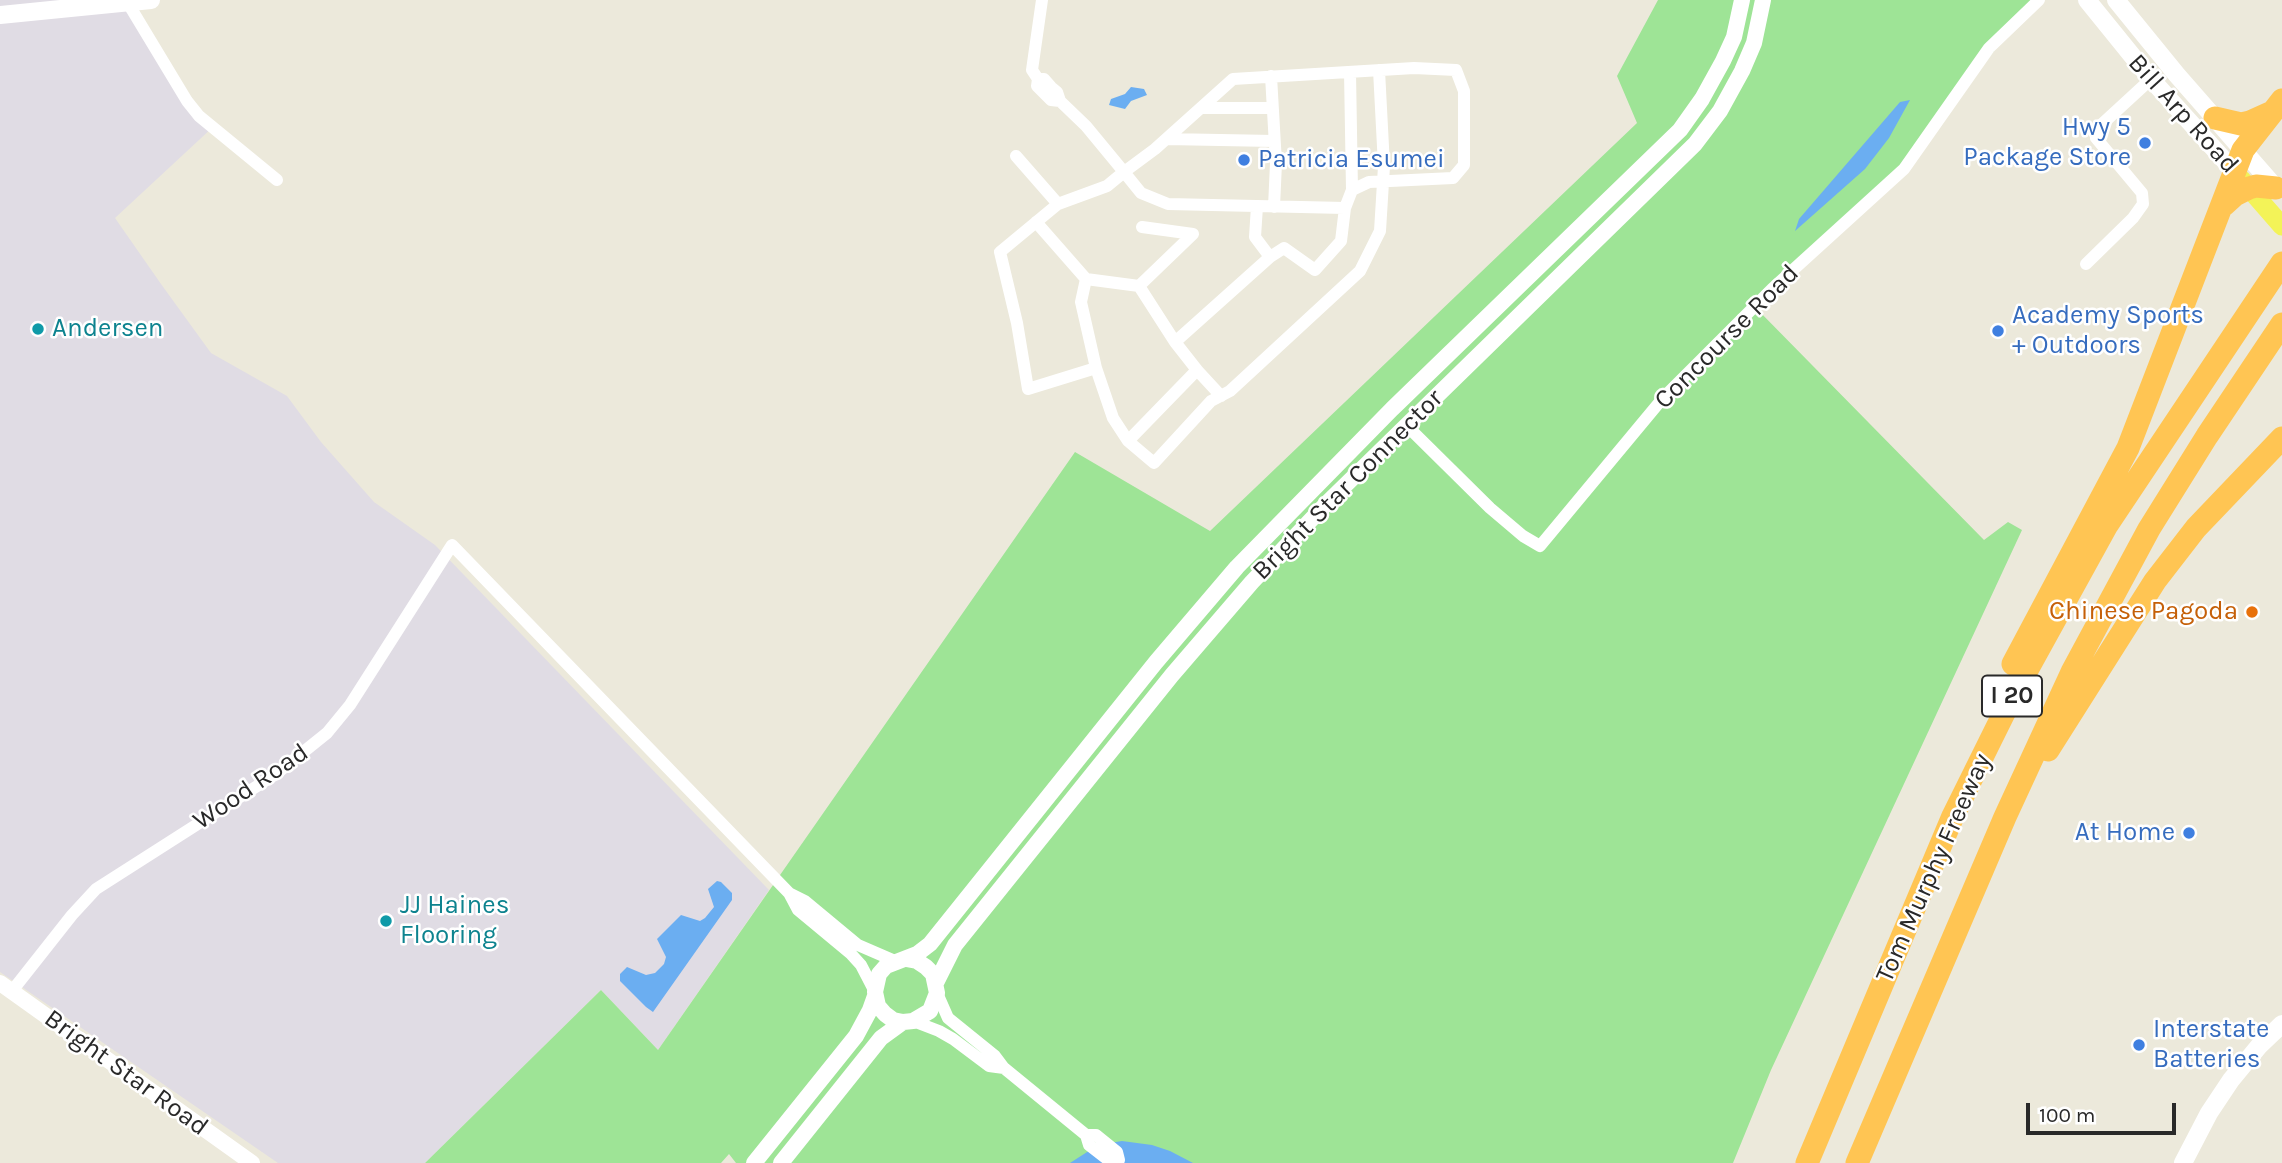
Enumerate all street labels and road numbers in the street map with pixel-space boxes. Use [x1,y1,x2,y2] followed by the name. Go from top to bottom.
[2121,48,2245,180] street label: Bill Arp Road
[1648,258,1806,416] street label: Concourse Road
[1246,383,1450,587] street label: Bright Star Connector
[1982,676,2042,716] road number: I 20
[187,737,315,837] street label: Wood Road
[1870,749,1998,987] street label: Tom Murphy Freeway
[38,1003,214,1143] street label: Bright Star Road

